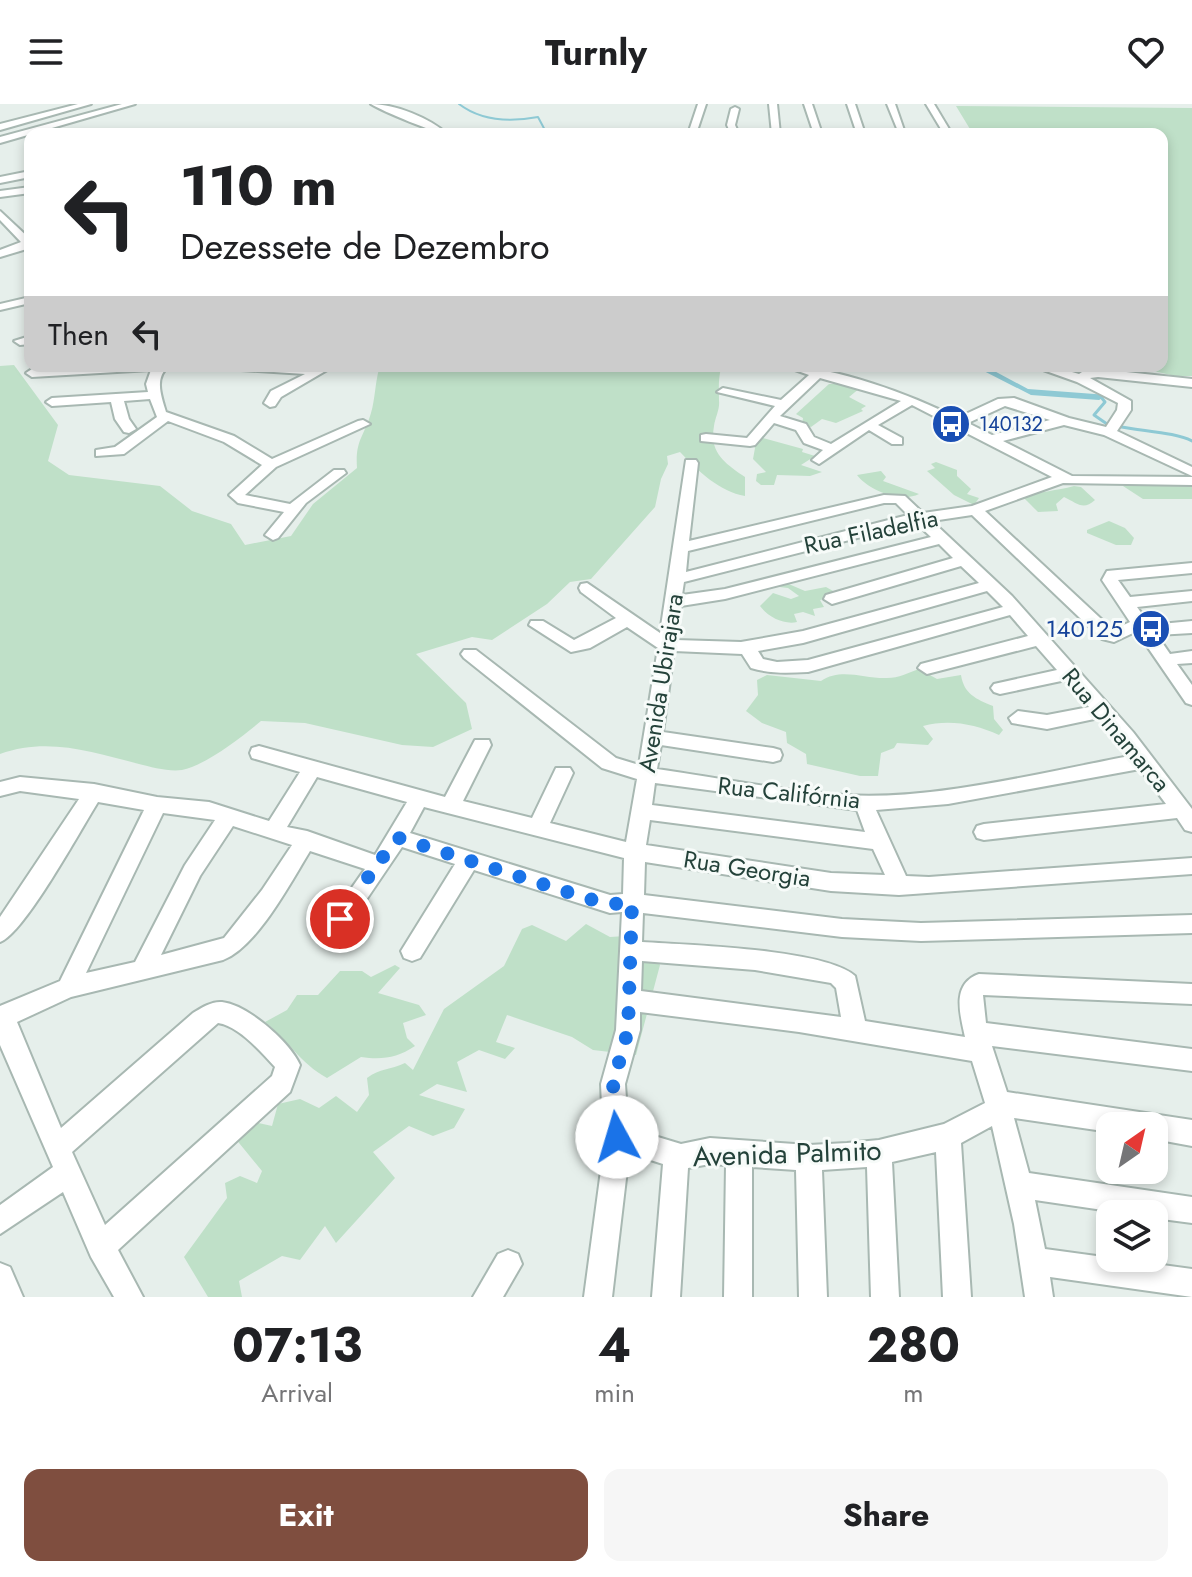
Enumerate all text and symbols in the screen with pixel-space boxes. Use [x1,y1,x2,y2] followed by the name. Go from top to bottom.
[545,26,647,78] text: Turnly
[24,30,68,74] icon: menu
[1124,30,1168,74] icon: heart
[180,145,337,226] text: 110 m
[48,160,152,264] icon: left
[180,220,550,272] text: Dezessete de Dezembro
[125,312,169,356] icon: left
[48,313,109,356] text: Then
[930,403,972,445] bus stop icon: 140132
[979,410,1043,439] place label: 140132
[801,500,941,563] street label: Rua Filadelfia
[629,591,692,775] street label: Avenida Ubirajara
[1130,608,1172,650] bus stop icon: 140125
[1046,611,1123,646] place label: 140125
[1054,660,1179,799] street label: Rua Dinamarca
[716,768,862,817] street label: Rua Califórnia
[681,841,813,896] street label: Rua Georgia
[306,885,374,953] pin
[318,897,362,941] icon: arrive
[575,1095,659,1179] position arrow
[1096,1112,1168,1184] north arrow
[1096,1112,1168,1272] map controls
[692,1130,882,1177] street label: Avenida Palmito
[1096,1200,1168,1272] button: layers
[232,1311,362,1380] text: 07:13
[598,1311,631,1380] text: 4
[867,1311,960,1380] text: 280
[261,1374,333,1412] text: Arrival
[594,1374,635,1412] text: min
[903,1374,924,1412] text: m
[24,1469,588,1561] button: Exit
[604,1469,1168,1561] button: Share

